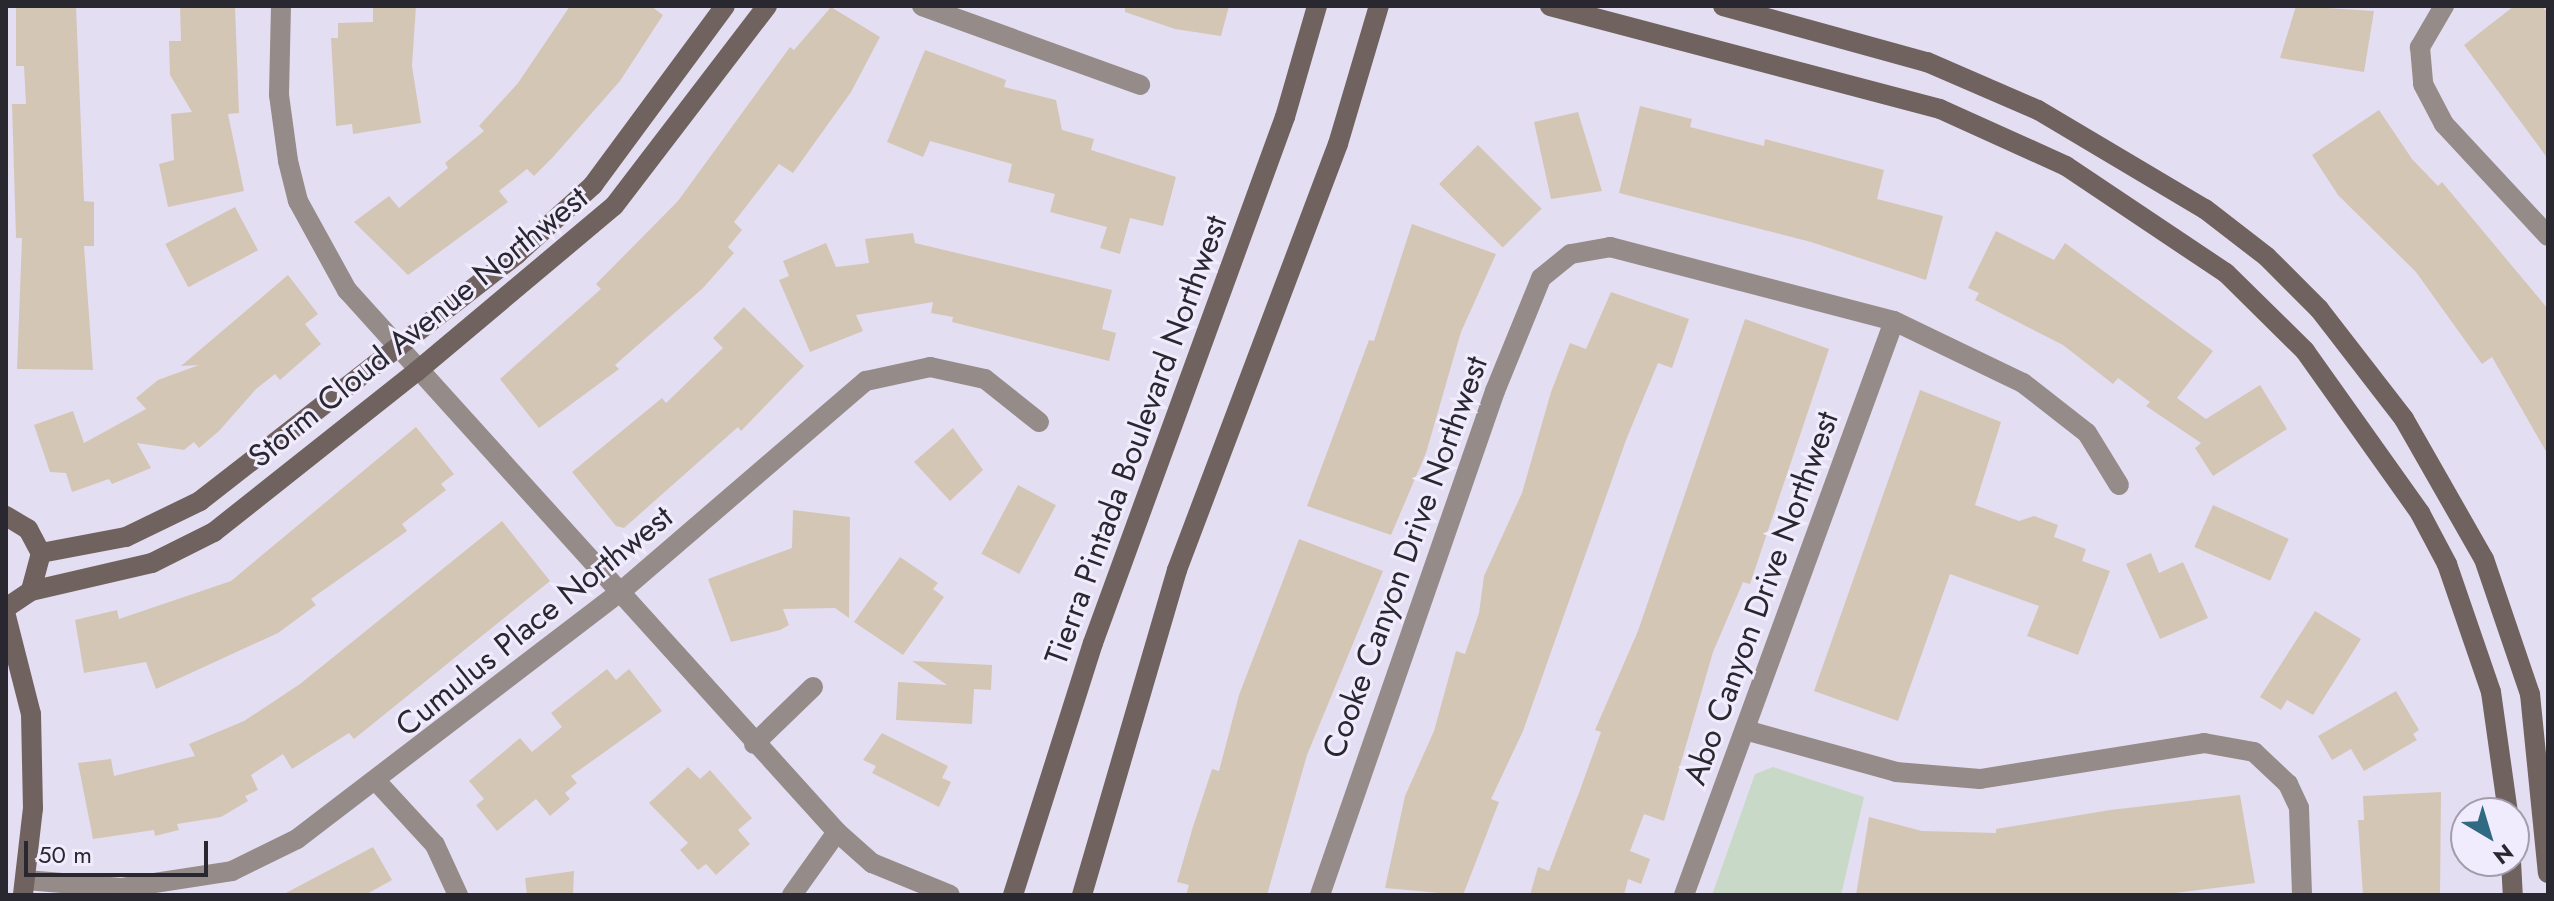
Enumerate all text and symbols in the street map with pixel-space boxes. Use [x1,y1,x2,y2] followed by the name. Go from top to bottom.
[241,178,595,476] street label: Storm Cloud Avenue Northwest
[1037,210,1235,670] street label: Tierra Pintada Boulevard Northwest
[1314,351,1496,763] street label: Cooke Canyon Drive Northwest
[1675,406,1847,790] street label: Abo Canyon Drive Northwest
[388,498,680,744] street label: Cumulus Place Northwest
[2450,797,2530,877] north arrow
[28,825,212,875] scale bar
[2487,836,2520,872] text: N
[38,837,92,872] text: 50 m

